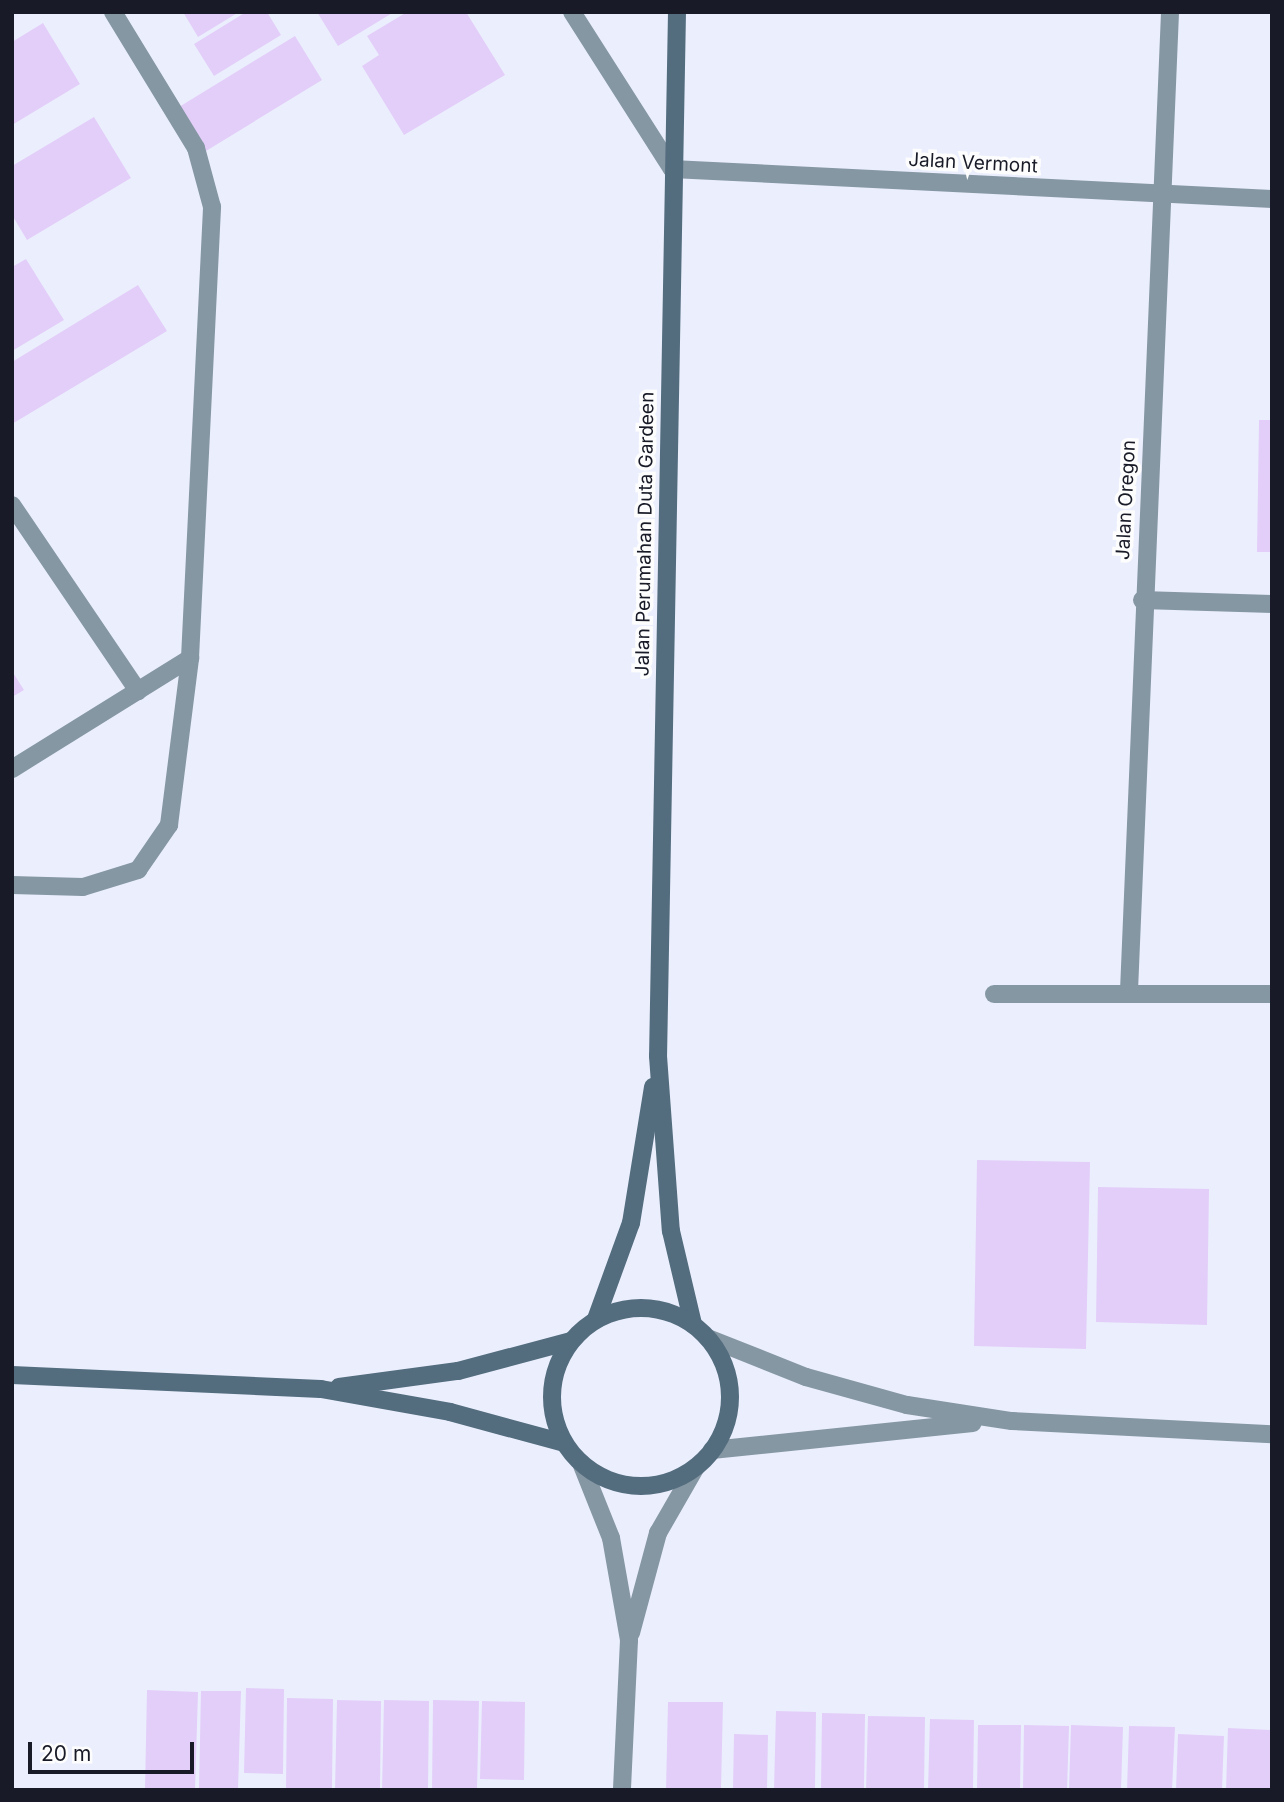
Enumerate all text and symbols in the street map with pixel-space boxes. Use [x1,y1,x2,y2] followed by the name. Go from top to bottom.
[908,148,1038,178] street label: Jalan Vermont
[631,392,659,676] street label: Jalan Perumahan Duta Gardeen
[1111,439,1141,561] street label: Jalan Oregon
[32,1728,198,1772] scale bar
[41,1741,91,1766] text: 20 m

